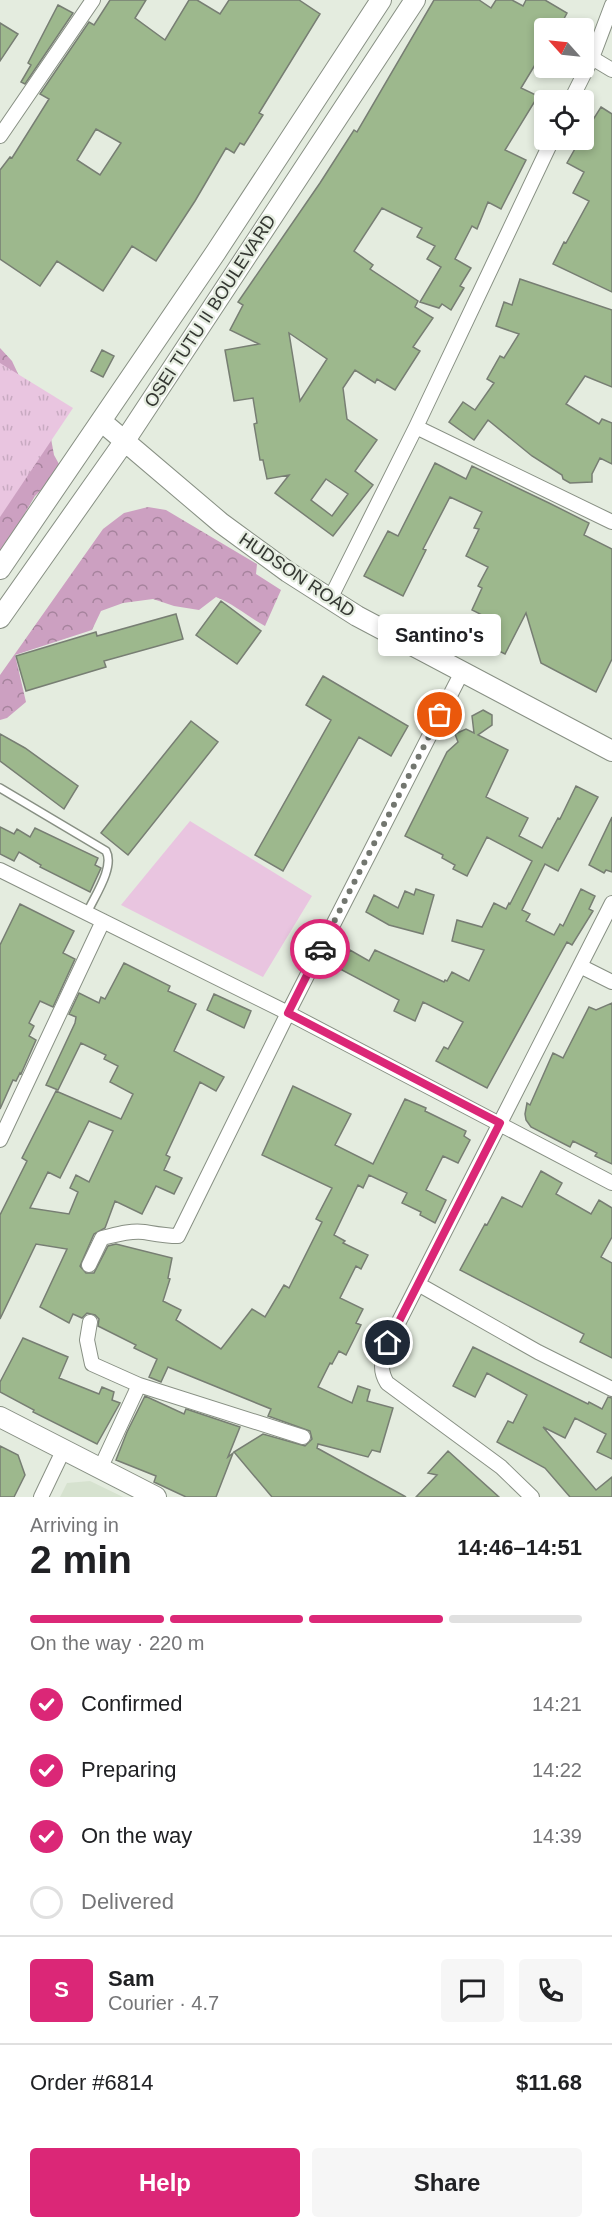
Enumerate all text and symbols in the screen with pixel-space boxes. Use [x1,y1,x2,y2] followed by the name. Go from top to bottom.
[534,18,594,78] north arrow
[534,18,594,150] map controls
[534,90,594,150] button: locate
[140,211,280,411] street label: OSEI TUTU II BOULEVARD
[235,529,359,621] street label: HUDSON ROAD
[378,613,502,655] callout: Santino's
[395,624,484,646] text: Santino's
[414,689,465,740] pin
[423,698,456,731] icon: bag
[290,919,350,979] courier
[304,933,337,966] icon: car
[362,1317,413,1368] pin
[371,1326,404,1359] icon: home
[30,1514,119,1536] text: Arriving in
[457,1535,582,1560] text: 14:46–14:51
[30,1538,132,1581] text: 2 min
[30,1632,205,1654] text: On the way · 220 m
[30,1688,63,1721] icon: check
[81,1691,182,1716] text: Confirmed
[532,1693,582,1715] text: 14:21
[30,1754,63,1787] icon: check
[81,1757,176,1782] text: Preparing
[532,1759,582,1781] text: 14:22
[30,1820,63,1853] icon: check
[81,1823,192,1848] text: On the way
[532,1825,582,1847] text: 14:39
[81,1889,174,1914] text: Delivered
[441,1959,504,2022] button: chat
[519,1959,582,2022] button: phone
[108,1966,154,1991] text: Sam
[54,1977,69,2002] text: S
[108,1992,219,2014] text: Courier · 4.7
[30,2070,154,2095] text: Order #6814
[516,2070,582,2095] text: $11.68
[30,2148,300,2217] button: Help
[312,2148,582,2217] button: Share

